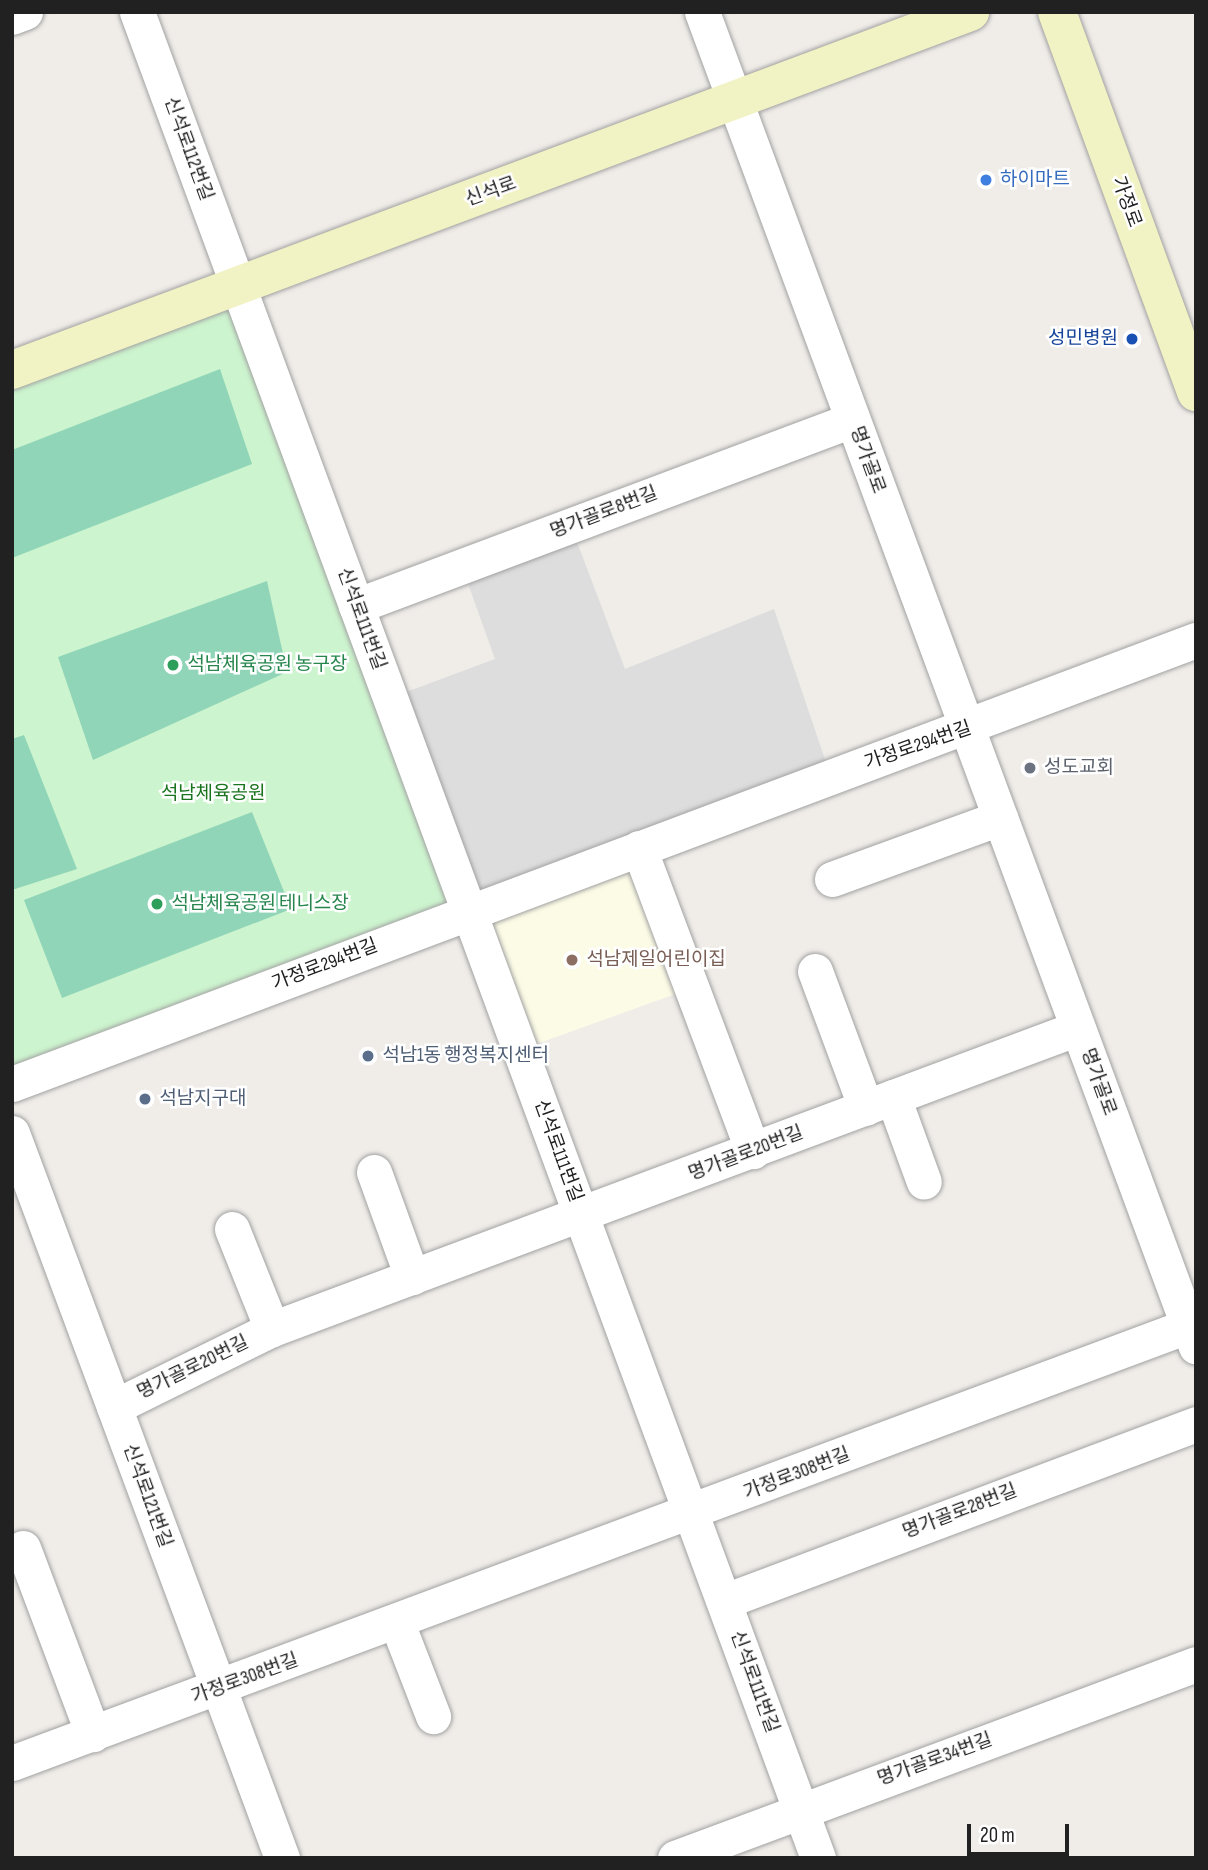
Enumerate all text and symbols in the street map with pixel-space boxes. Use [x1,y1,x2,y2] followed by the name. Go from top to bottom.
[159,94,217,204] street label: 신석로112번길
[1000,169,1070,191] place label: 하이마트
[462,172,520,212] street label: 신석로
[978,172,994,188] marker: 하이마트
[1106,173,1146,231] street label: 가정로
[1048,328,1118,350] place label: 성민병원
[1124,331,1140,347] marker: 성민병원
[844,423,890,497] street label: 명가골로
[547,482,661,544] street label: 명가골로8번길
[332,565,390,673] street label: 신석로111번길
[187,654,347,676] place label: 석남체육공원 농구장
[165,657,181,673] marker: 석남체육공원 농구장
[862,717,974,775] street label: 가정로294번길
[1044,757,1114,779] place label: 성도교회
[1022,760,1038,776] marker: 성도교회
[161,783,265,805] park label: 석남체육공원
[171,893,349,915] place label: 석남체육공원 테니스장
[149,896,165,912] marker: 석남체육공원 테니스장
[269,934,381,996] street label: 가정로294번길
[586,949,726,971] place label: 석남제일어린이집
[564,952,580,968] marker: 석남제일어린이집
[382,1045,549,1067] place label: 석남1동 행정복지센터
[1075,1045,1121,1119] street label: 명가골로
[360,1048,376,1064] marker: 석남1동 행정복지센터
[159,1088,246,1110] place label: 석남지구대
[137,1091,153,1107] marker: 석남지구대
[529,1097,587,1205] street label: 신석로111번길
[685,1122,807,1186] street label: 명가골로20번길
[134,1331,252,1405] street label: 명가골로20번길
[118,1441,176,1551] street label: 신석로121번길
[741,1443,853,1505] street label: 가정로308번길
[899,1480,1021,1544] street label: 명가골로28번길
[725,1628,783,1736] street label: 신석로111번길
[188,1649,302,1709] street label: 가정로308번길
[874,1729,996,1791] street label: 명가골로34번길
[970,1811,1072,1855] scale bar
[980,1823,1015,1848] text: 20 m

